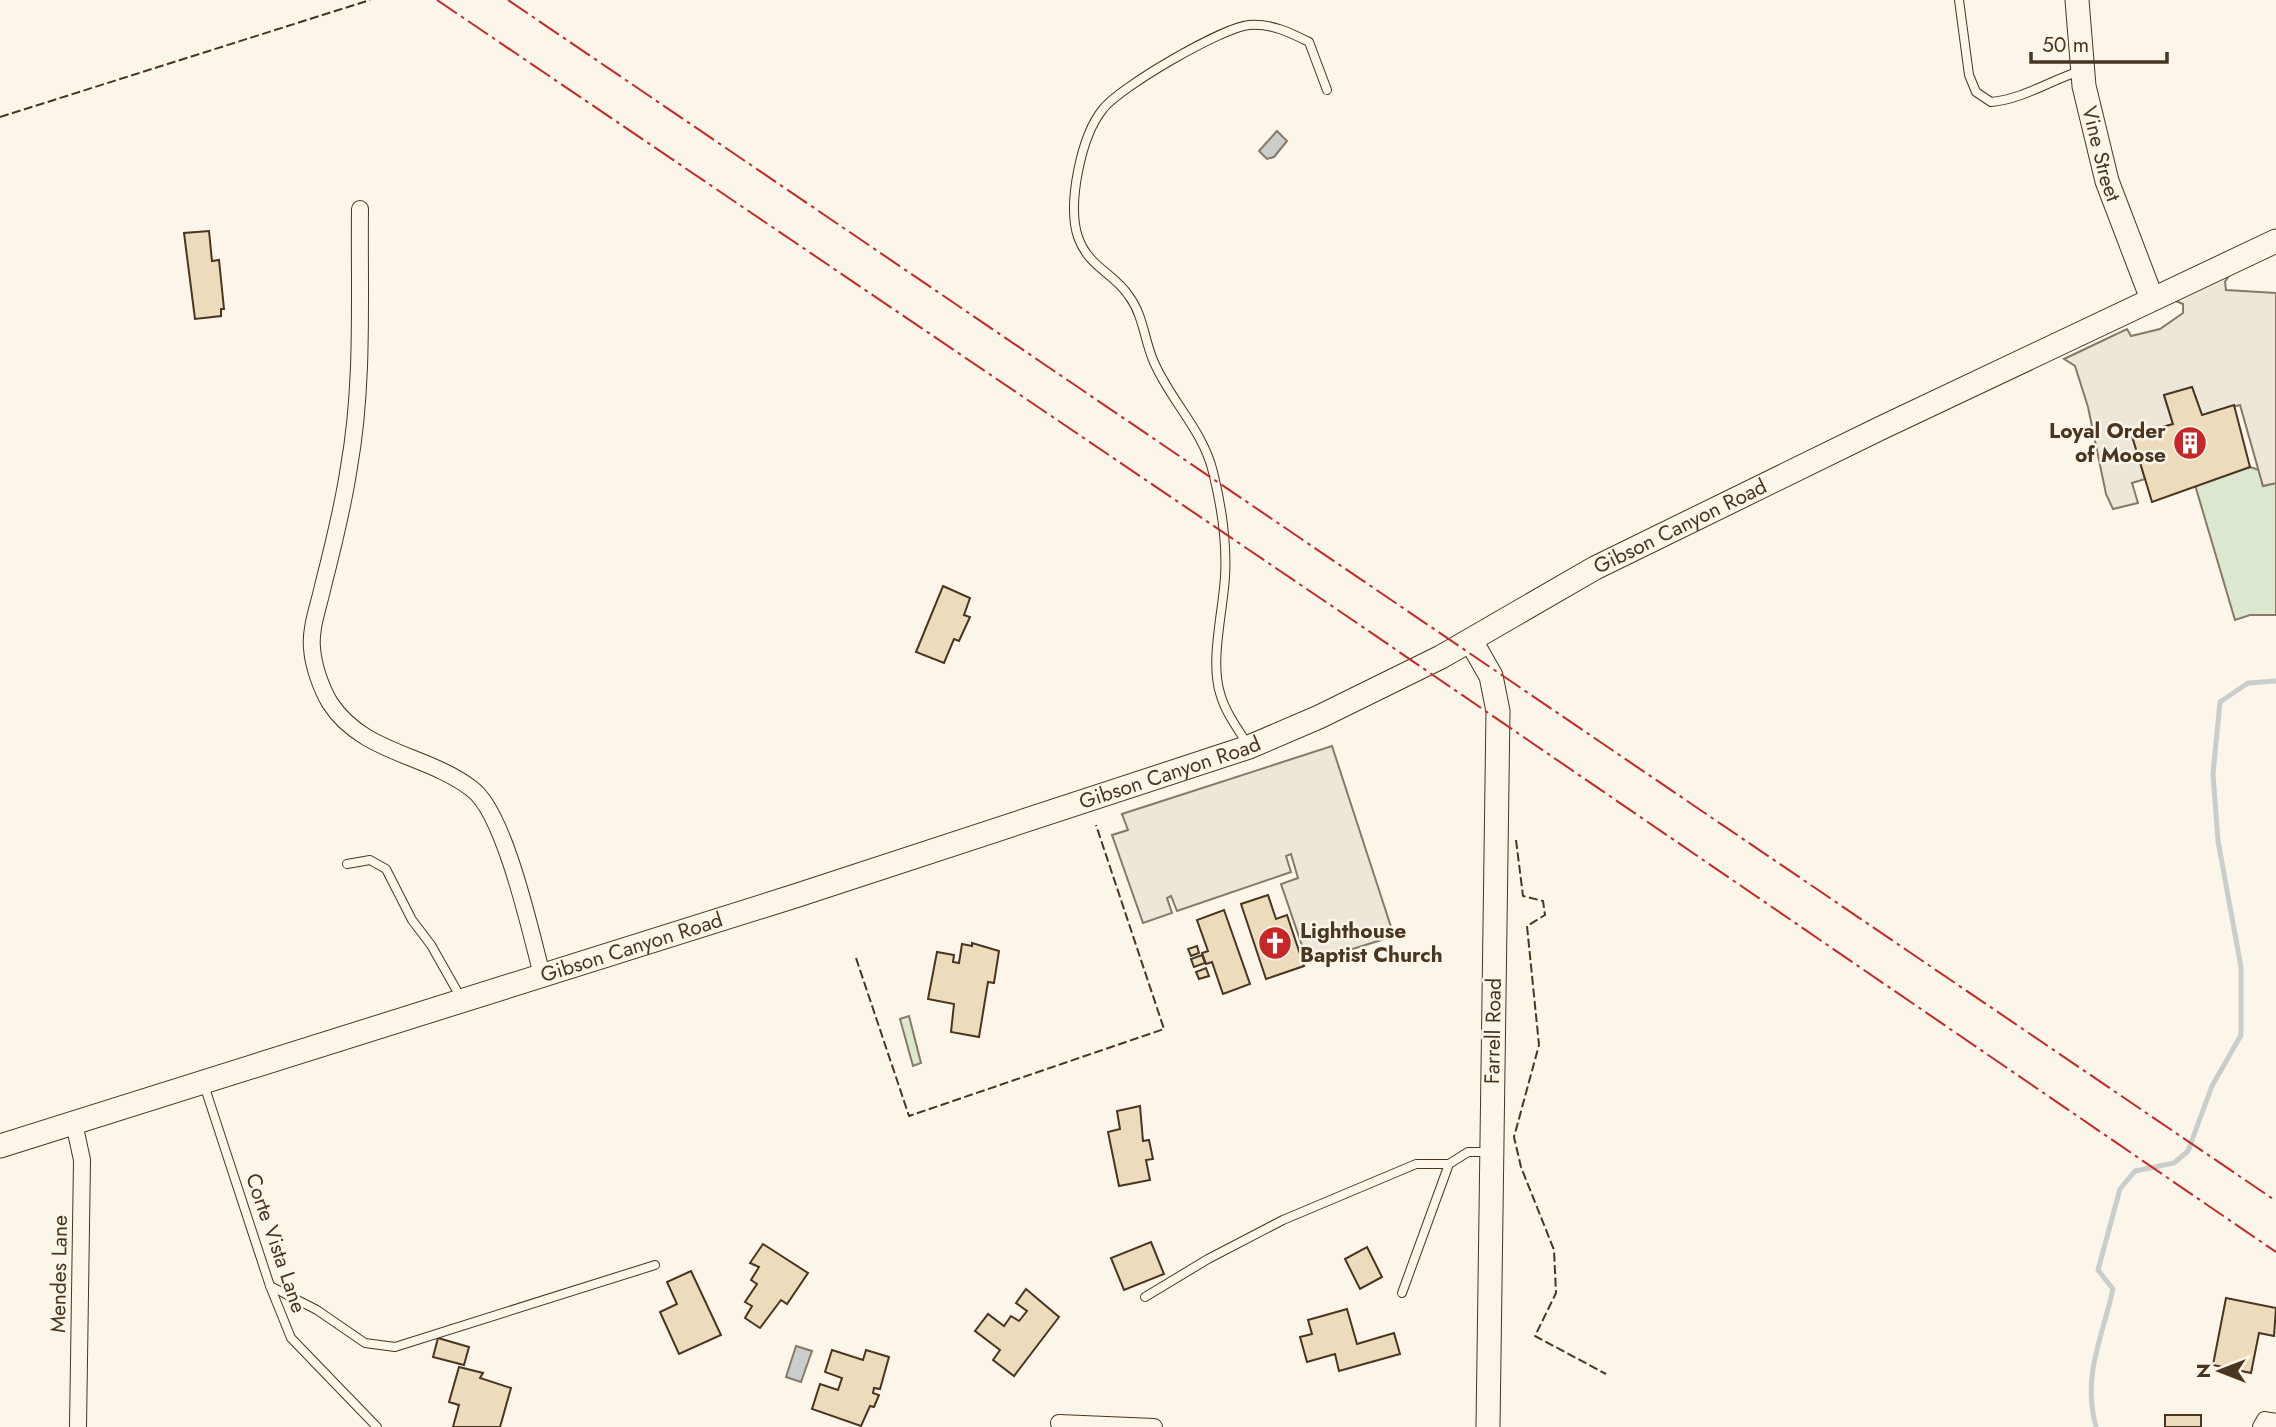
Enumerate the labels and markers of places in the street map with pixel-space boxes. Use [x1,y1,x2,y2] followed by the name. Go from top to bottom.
[2049,416,2166,470] place label: Loyal Order of Moose
[2171,424,2209,462] building icon: Loyal Order of Moose
[1300,916,1443,970] place label: Lighthouse Baptist Church
[1256,924,1294,962] church icon: Lighthouse Baptist Church

